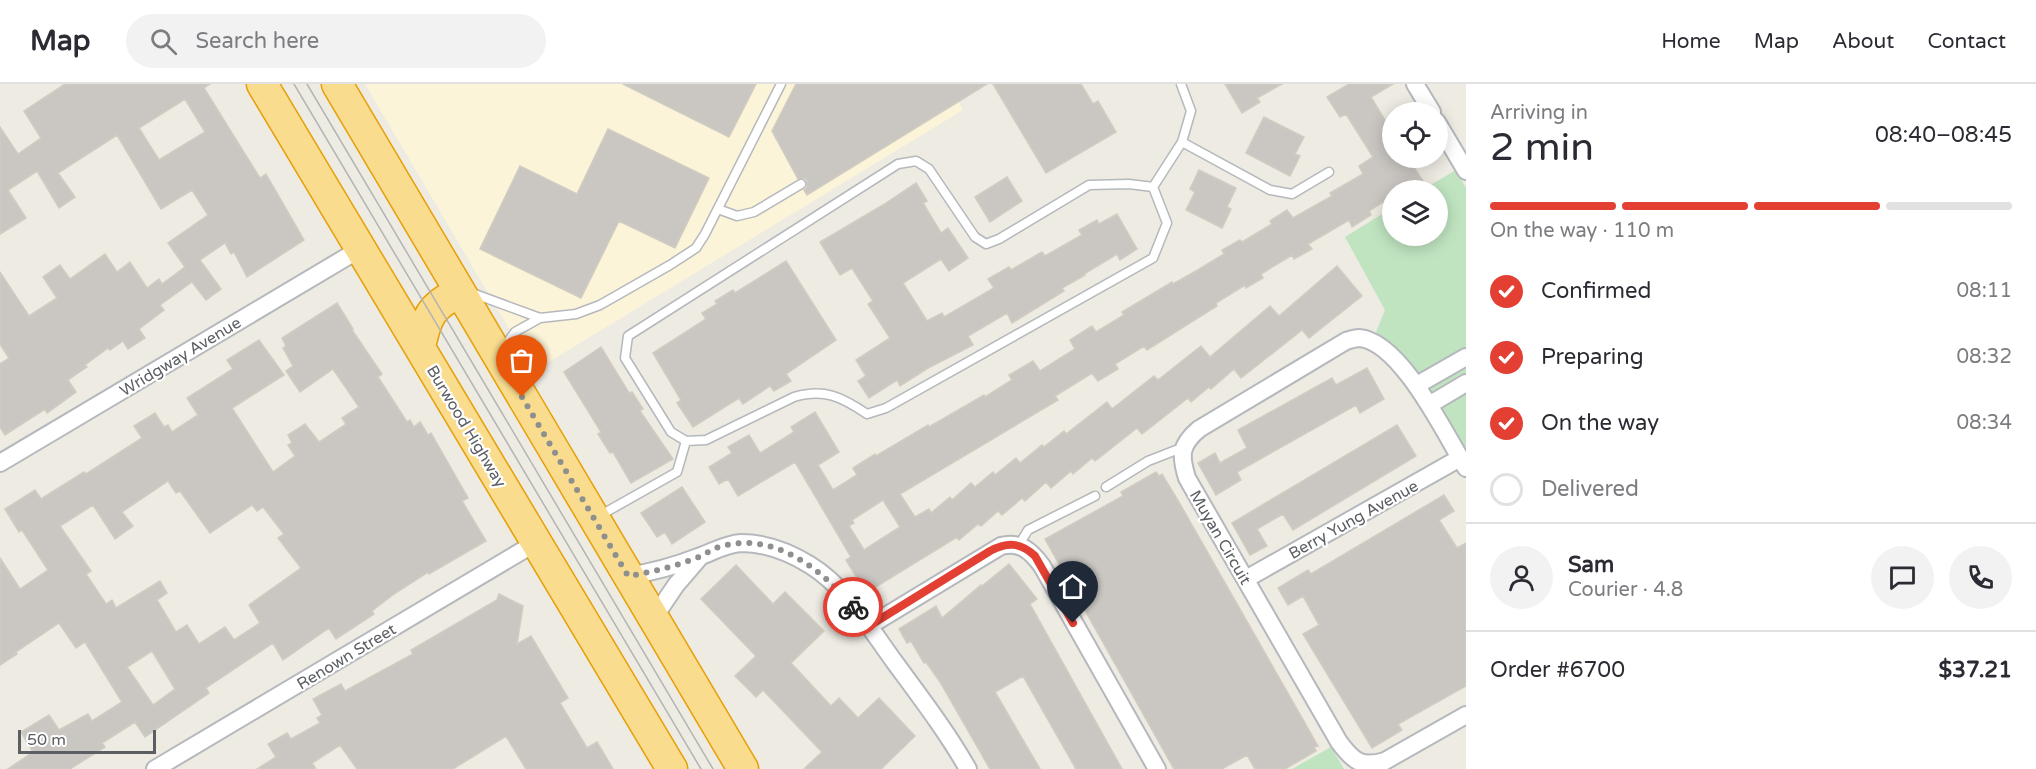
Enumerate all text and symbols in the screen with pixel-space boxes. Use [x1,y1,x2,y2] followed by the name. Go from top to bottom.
[126,14,546,68] search box
[30,24,90,58] text: Map
[147,25,180,58] icon: search
[195,28,319,54] text: Search here
[1661,29,1721,54] text: Home
[1754,29,1799,54] text: Map
[1832,29,1894,54] text: About
[1927,29,2006,54] text: Contact
[1490,101,1588,125] text: Arriving in
[1382,102,1448,246] map controls
[1382,102,1448,168] button: locate
[1875,122,2012,148] text: 08:40–08:45
[1490,124,1594,171] text: 2 min
[1382,180,1448,246] button: layers
[1490,219,1674,243] text: On the way · 110 m
[1490,275,1523,308] icon: check
[1541,278,1651,304] text: Confirmed
[1957,279,2012,303] text: 08:11
[116,313,245,401] street label: Wridgway Avenue
[496,335,547,397] pin
[1490,341,1523,374] icon: check
[505,344,538,377] icon: bag
[1541,344,1644,370] text: Preparing
[1957,345,2012,369] text: 08:32
[422,362,511,491] street label: Burwood Highway
[1490,407,1523,440] icon: check
[1541,410,1659,436] text: On the way
[1957,411,2012,435] text: 08:34
[1285,476,1422,564] street label: Berry Yung Avenue
[1541,476,1639,502] text: Delivered
[1185,487,1255,588] street label: Muyan Circuit
[1490,546,1553,609] button: person
[1871,546,1934,609] button: chat
[1949,546,2012,609] button: phone
[1568,552,1614,578] text: Sam
[1047,561,1098,623] pin
[1056,570,1089,603] icon: home
[823,577,883,637] courier
[1568,578,1683,602] text: Courier · 4.8
[837,591,870,624] icon: bike
[293,619,400,694] street label: Renown Street
[1490,657,1625,683] text: Order #6700
[1939,657,2012,683] text: $37.21
[18,727,156,754] scale bar
[27,730,66,750] text: 50 m

